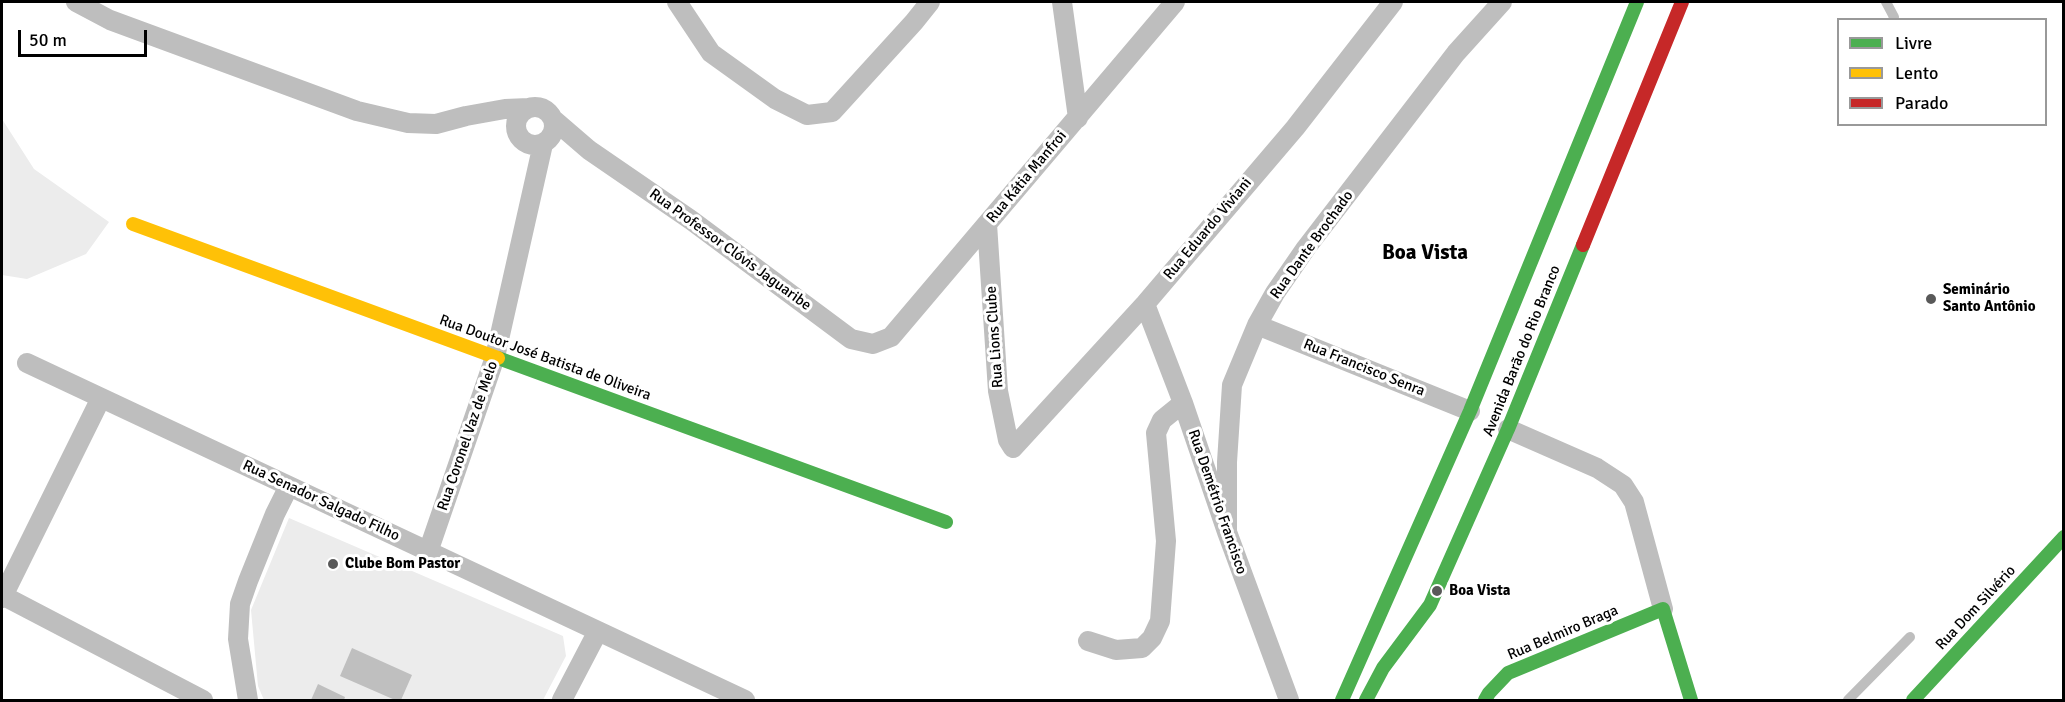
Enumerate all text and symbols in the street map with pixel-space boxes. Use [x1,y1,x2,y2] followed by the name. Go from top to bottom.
[21,18,150,56] scale bar
[1837,18,2047,126] legend
[29,29,67,51] text: 50 m
[1895,32,1932,54] text: Livre
[1895,62,1938,84] text: Lento
[1895,92,1948,114] text: Parado
[983,127,1071,227] street label: Rua Kátia Manfroi
[1160,174,1256,284] street label: Rua Eduardo Viviani
[646,185,814,315] street label: Rua Professor Clóvis Jaguaribe
[1267,187,1357,303] street label: Rua Dante Brochado
[1382,240,1468,266] district label: Boa Vista
[1479,263,1565,439] street label: Avenida Barão do Rio Branco
[1943,281,2036,316] place label: Seminário Santo Antônio
[982,285,1008,389] street label: Rua Lions Clube
[1924,292,1938,306] marker: Seminário Santo Antônio
[437,311,653,405] street label: Rua Doutor José Batista de Oliveira
[1301,335,1427,401] street label: Rua Francisco Senra
[434,359,502,513] street label: Rua Coronel Vaz de Melo
[1184,427,1250,577] street label: Rua Demétrio Francisco
[240,457,402,545] street label: Rua Senador Salgado Filho
[345,555,460,573] place label: Clube Bom Pastor
[326,557,340,571] marker: Clube Bom Pastor
[1932,562,2020,654] street label: Rua Dom Silvério
[1449,582,1511,600] place label: Boa Vista
[1430,584,1444,598] marker: Boa Vista
[1505,602,1621,664] street label: Rua Belmiro Braga

